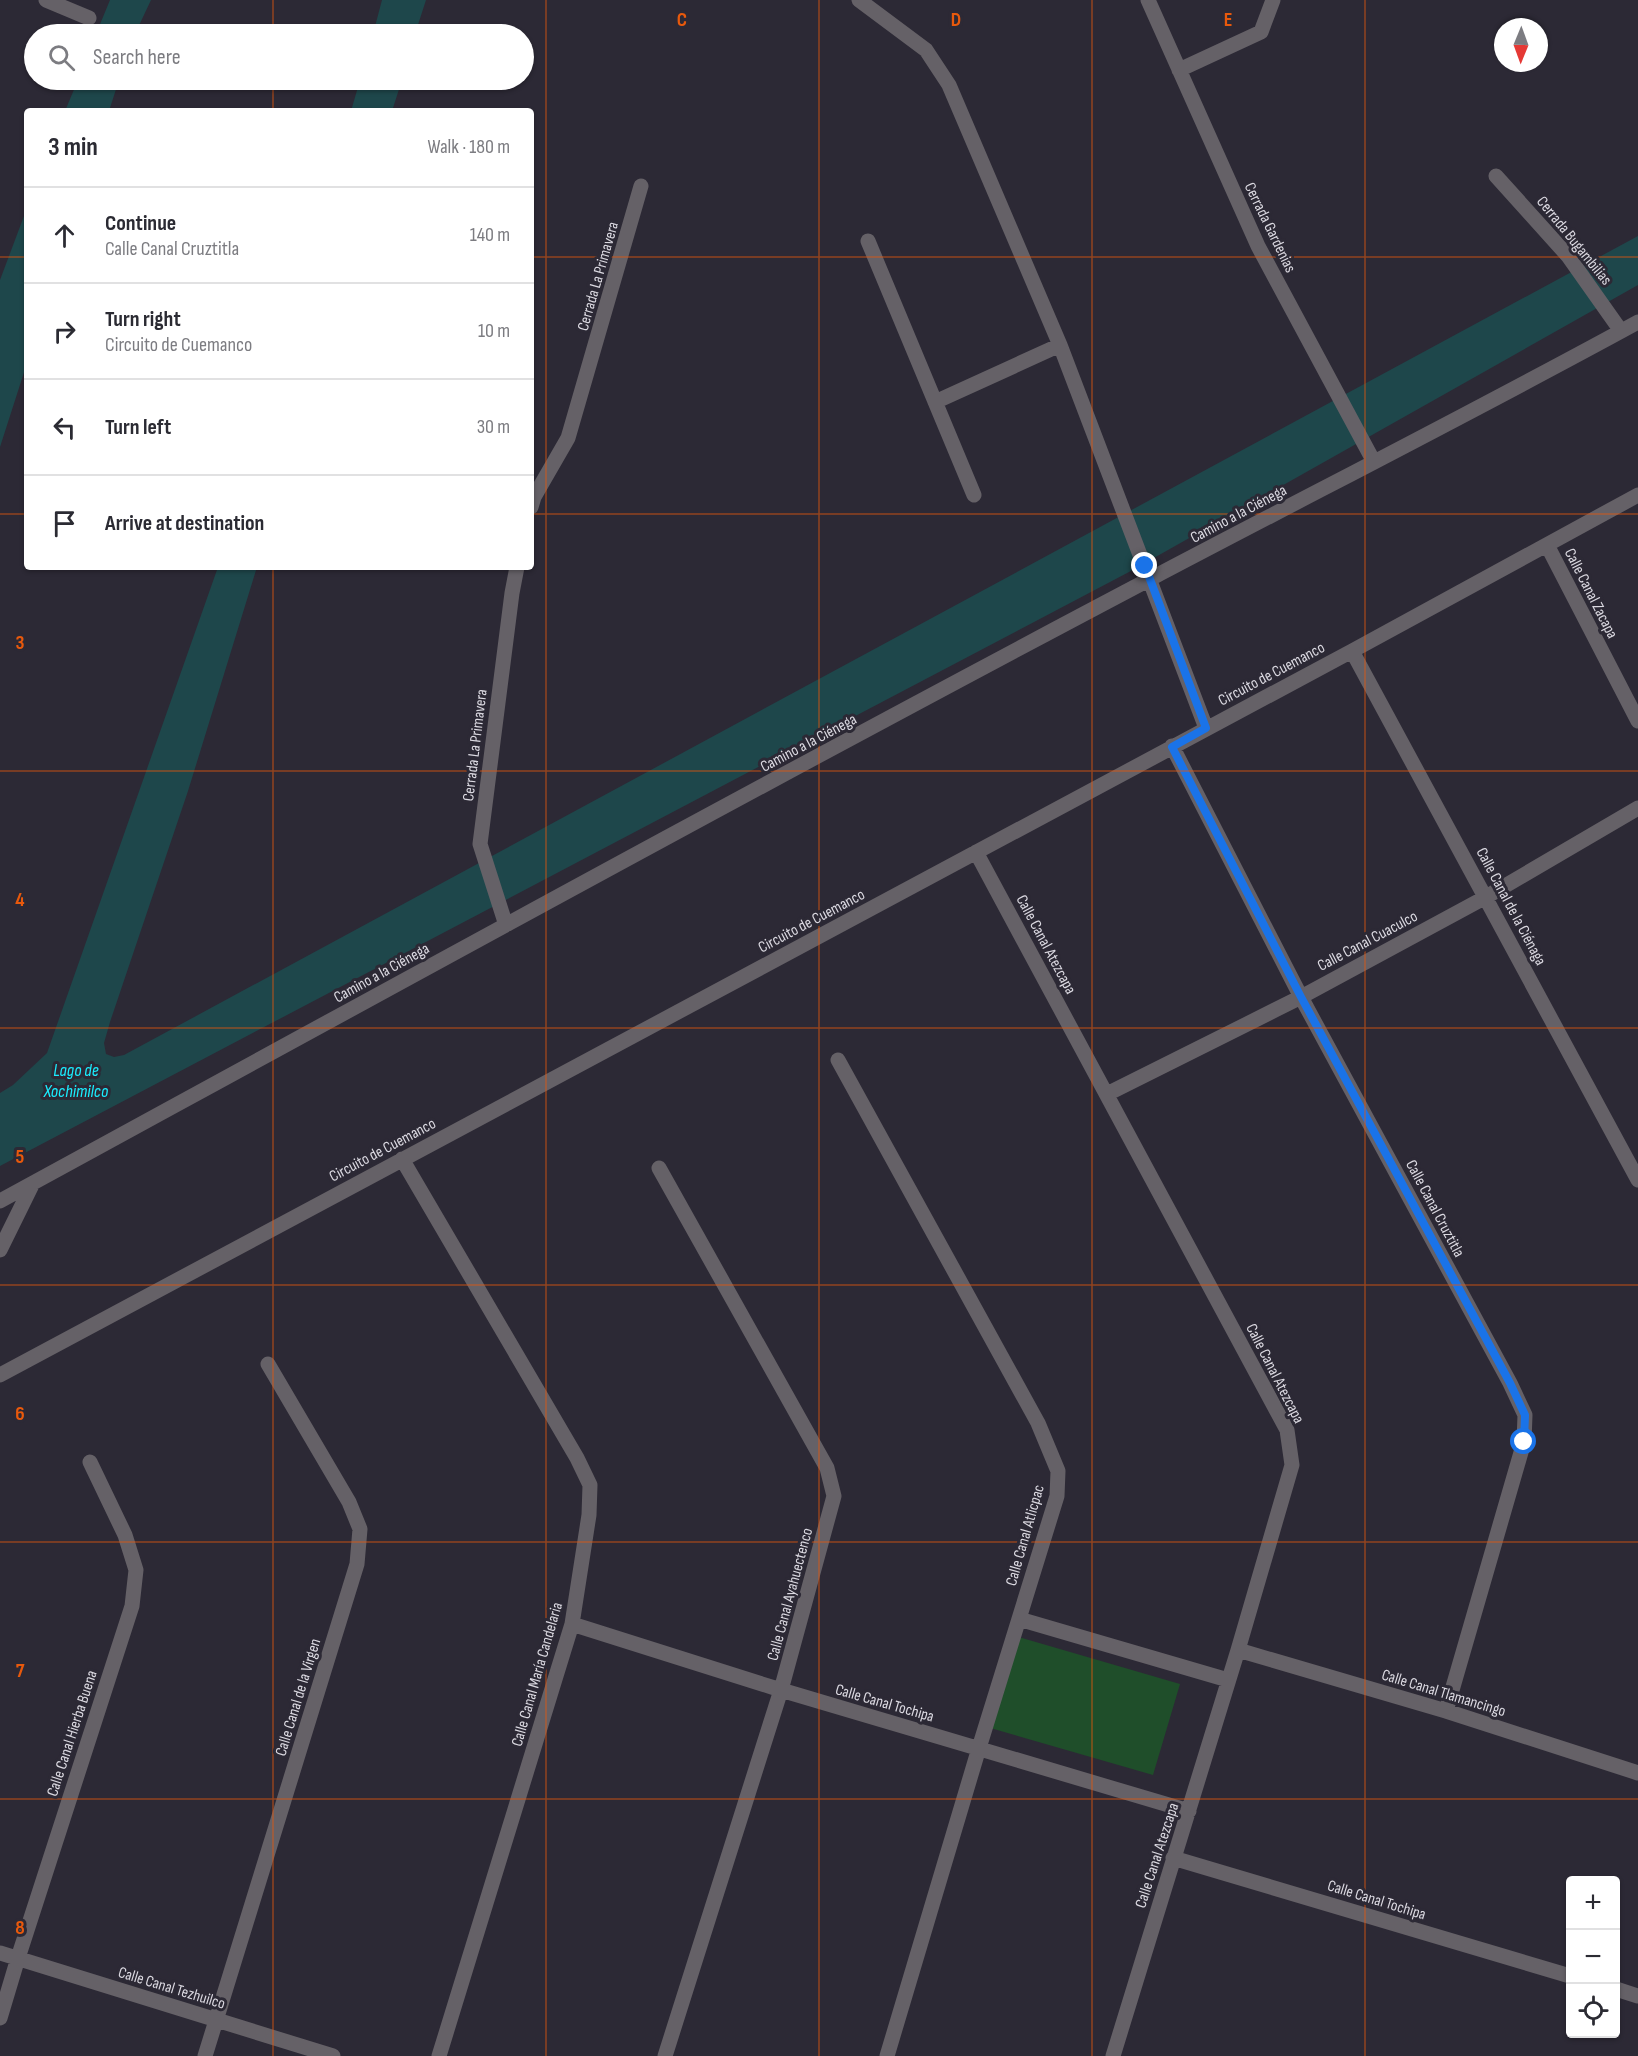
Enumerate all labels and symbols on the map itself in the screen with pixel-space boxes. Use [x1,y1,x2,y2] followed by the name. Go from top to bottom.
[677,8,687,32] text: C
[951,8,961,32] text: D
[1224,8,1232,32] text: E
[1494,18,1548,72] north arrow
[1240,180,1300,276] street label: Cerrada Gardenias
[1532,193,1616,289] street label: Cerrada Bugambilias
[574,220,623,333] street label: Cerrada La Primavera
[1187,481,1290,548] street label: Camino a la Ciénega
[1560,545,1621,642] street label: Calle Canal Zacapa
[1131,552,1157,578] route end
[16,631,25,655] text: 3
[1215,638,1328,710] street label: Circuito de Cuemanco
[459,688,492,802] street label: Cerrada La Primavera
[757,710,860,777] street label: Camino a la Ciénega
[1472,845,1550,969] street label: Calle Canal de la Ciénaga
[755,885,868,957] street label: Circuito de Cuemanco
[15,888,25,912] text: 4
[1012,892,1080,997] street label: Calle Canal Atezcapa
[1315,907,1421,976] street label: Calle Canal Cuaculco
[331,939,433,1007] street label: Camino a la Ciénega
[43,1060,109,1102] water label: Lago de Xochimilco
[326,1114,439,1186] street label: Circuito de Cuemanco
[16,1145,25,1169] text: 5
[1401,1157,1468,1261] street label: Calle Canal Cruztitla
[1241,1321,1308,1427] street label: Calle Canal Atezcapa
[15,1402,25,1426] text: 6
[1510,1428,1536,1454] route start
[1002,1483,1049,1588] street label: Calle Canal Atlicpac
[764,1526,817,1663] street label: Calle Canal Ayahuectenco
[508,1600,567,1749] street label: Calle Canal María Candelaria
[272,1636,325,1759] street label: Calle Canal de la Virgen
[16,1659,25,1683] text: 7
[1379,1666,1508,1721] street label: Calle Canal Tlamancingo
[43,1668,102,1799] street label: Calle Canal Hierba Buena
[833,1680,936,1727] street label: Calle Canal Tochipa
[1131,1800,1183,1910] street label: Calle Canal Atezcapa
[1325,1876,1428,1924] street label: Calle Canal Tochipa
[15,1916,25,1940] text: 8
[116,1963,227,2014] street label: Calle Canal Tezhuilco

